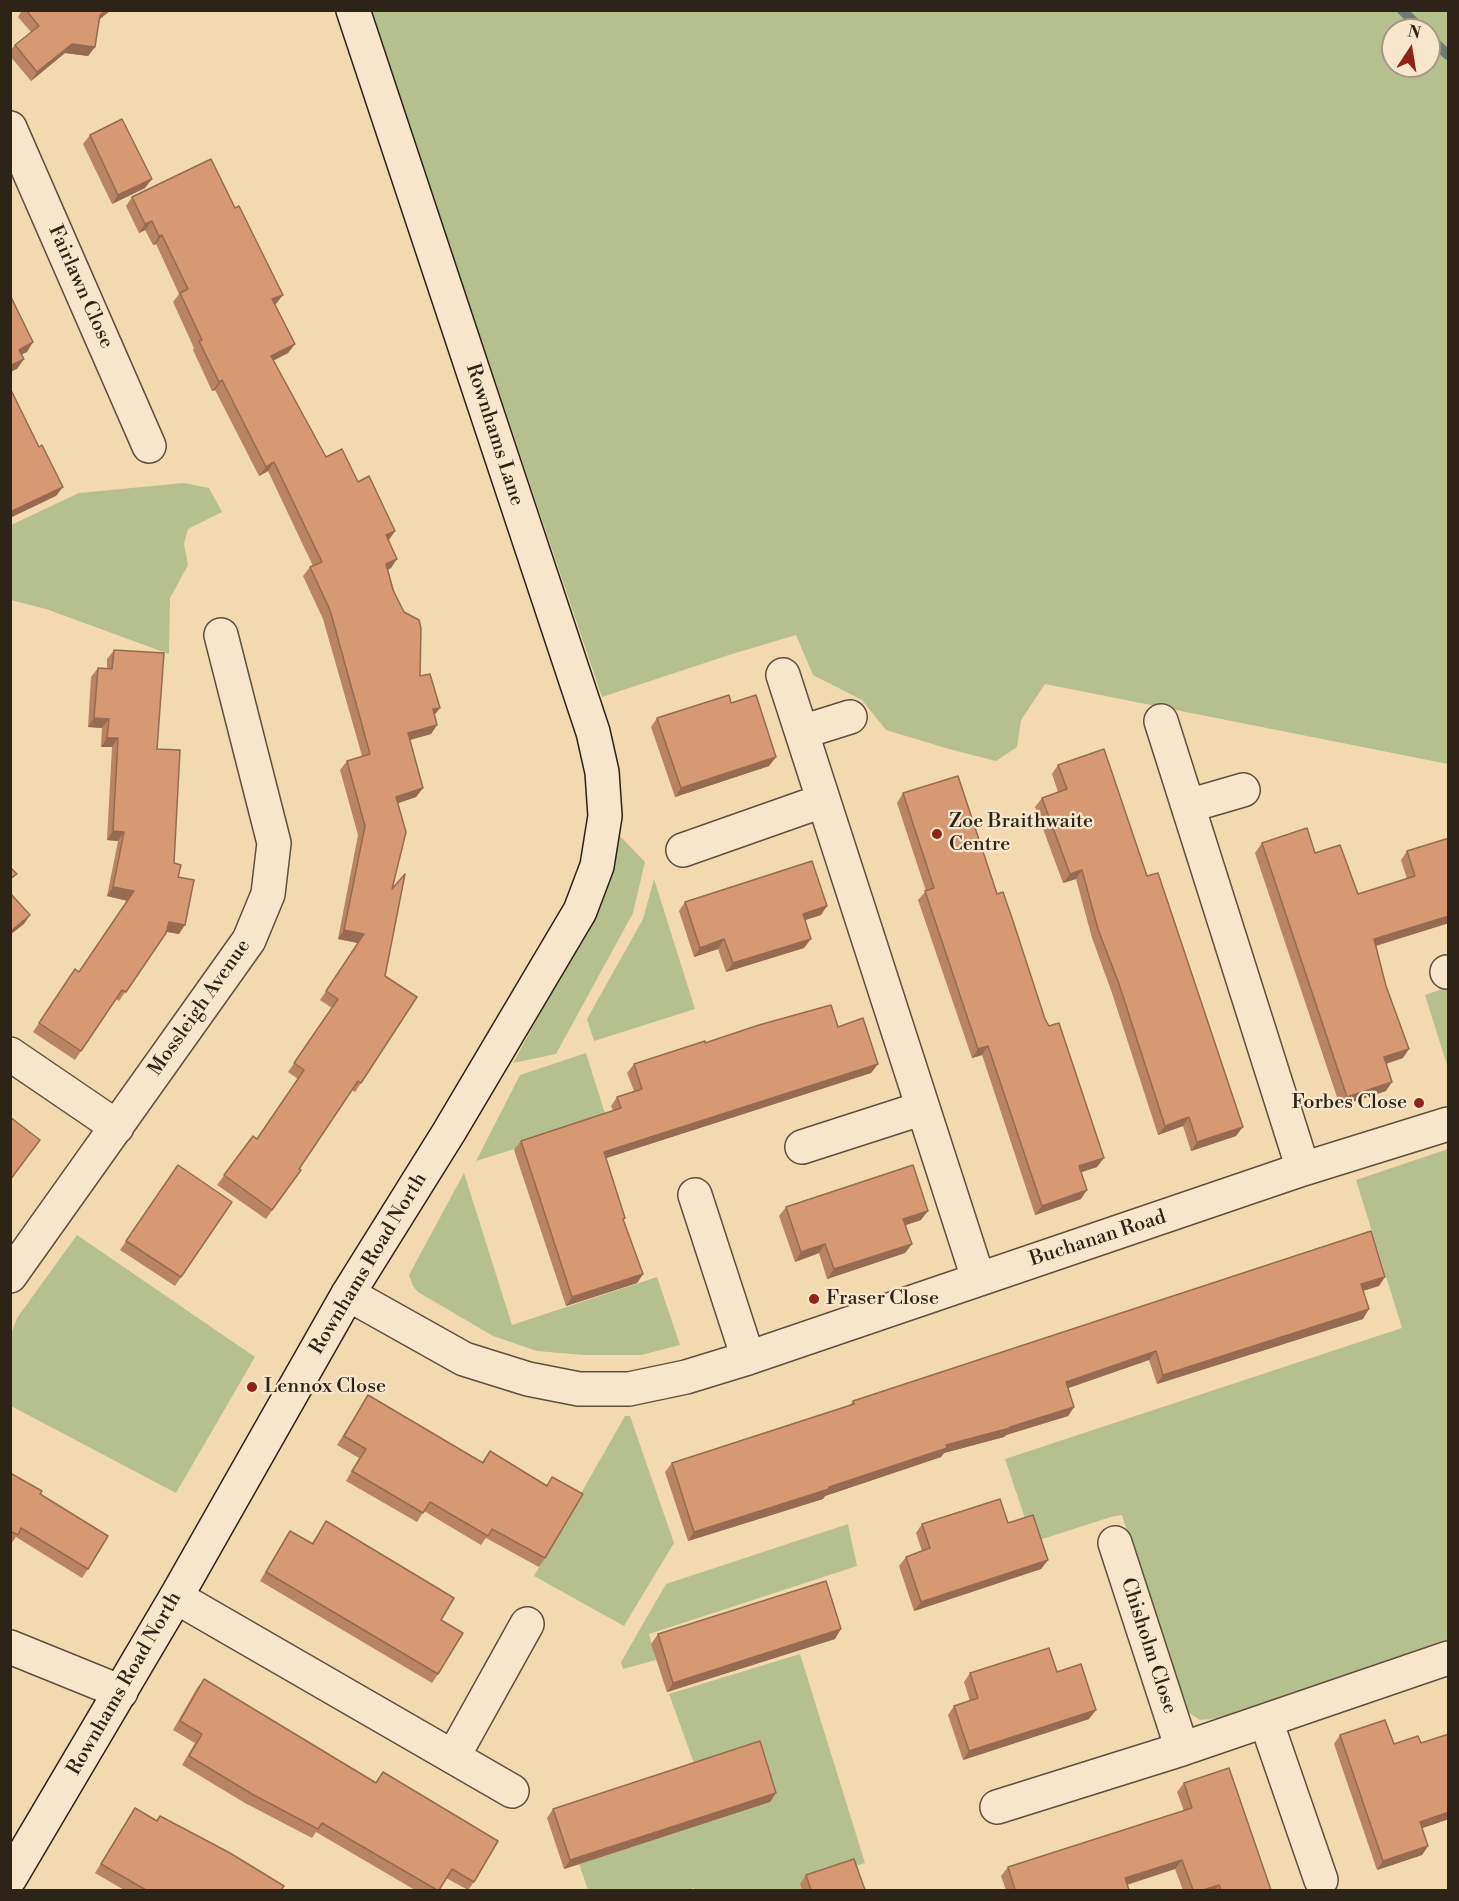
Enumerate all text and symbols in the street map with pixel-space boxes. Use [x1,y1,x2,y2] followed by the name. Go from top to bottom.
[1381,18,1441,78] north arrow
[1406,21,1423,43] text: N
[42,222,118,352] street label: Fairlawn Close
[460,361,528,509] street label: Rownhams Lane
[949,810,1093,857] place label: Zoe Braithwaite Centre
[930,827,944,841] marker: Zoe Braithwaite Centre
[144,935,256,1081] street label: Mossleigh Avenue
[1291,1091,1407,1115] place label: Forbes Close
[1412,1096,1426,1110] marker: Forbes Close
[305,1169,433,1359] street label: Rownhams Road North
[1027,1206,1169,1272] street label: Buchanan Road
[826,1287,939,1311] place label: Fraser Close
[807,1292,821,1306] marker: Fraser Close
[264,1375,386,1399] place label: Lennox Close
[245,1380,259,1394] marker: Lennox Close
[1115,1575,1181,1717] street label: Chisholm Close
[63,1588,187,1780] street label: Rownhams Road North

